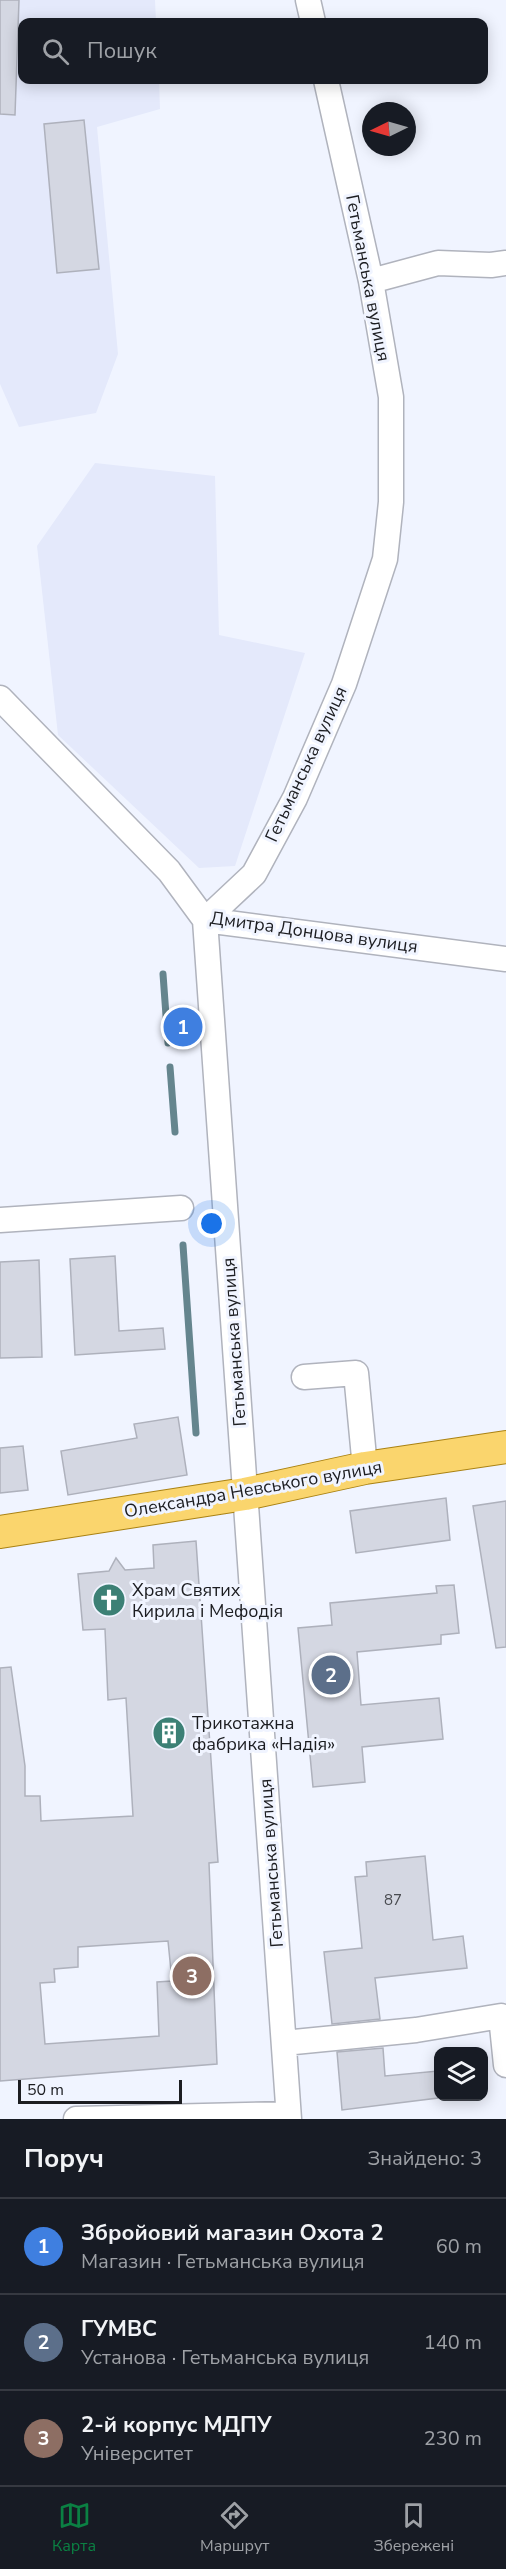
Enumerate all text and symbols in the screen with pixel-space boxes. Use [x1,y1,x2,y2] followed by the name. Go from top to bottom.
[18,18,488,84] search box
[39,35,72,68] icon: search
[87,36,157,66] text: Пошук
[362,102,416,156] north arrow
[340,193,396,363] street label: Гетьманська вулиця
[259,682,353,846] street label: Гетьманська вулиця
[209,906,419,958] street label: Дмитра Донцова вулиця
[164,1004,202,1050] pin: 1
[197,1209,226,1238] your location
[216,1257,252,1427] street label: Гетьманська вулиця
[122,1454,384,1524] street label: Олександра Невського вулиця
[132,1578,283,1623] place label: Храм Святих Кирила і Мефодія
[91,1582,127,1618] church icon: Храм Святих Кирила і Мефодія
[312,1652,350,1698] pin: 2
[192,1711,335,1756] place label: Трикотажна фабрика «Надія»
[151,1715,187,1751] building icon: Трикотажна фабрика «Надія»
[253,1778,289,1948] street label: Гетьманська вулиця
[384,1890,402,1910] house number: 87
[172,1954,212,1998] pin: 3
[434,2047,488,2101] map controls
[434,2047,488,2101] button: layers
[18,2077,182,2104] scale bar
[27,2079,64,2101] text: 50 m
[24,2141,104,2176] text: Поруч
[368,2145,482,2172] text: Знайдено: 3
[81,2218,384,2248] text: Збройовий магазин Охота 2
[38,2233,50,2260] text: 1
[436,2233,482,2260] text: 60 m
[81,2248,365,2275] text: Магазин · Гетьманська вулиця
[81,2314,157,2344] text: ГУМВС
[38,2329,50,2356] text: 2
[424,2329,482,2356] text: 140 m
[81,2344,369,2371] text: Установа · Гетьманська вулиця
[81,2410,271,2440] text: 2-й корпус МДПУ
[38,2425,50,2452] text: 3
[424,2425,482,2452] text: 230 m
[81,2440,193,2467] text: Університет
[52,2499,96,2557] tab: Карта
[200,2499,269,2557] tab: Маршрут
[373,2499,454,2557] tab: Збережені

